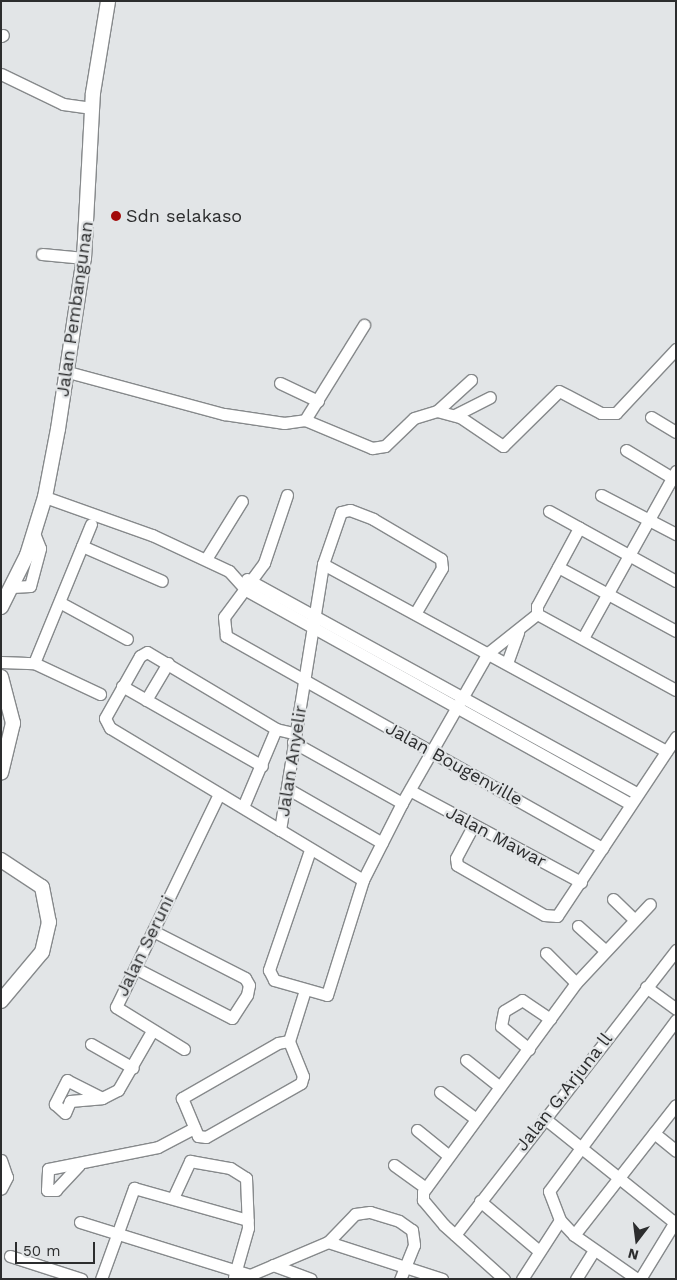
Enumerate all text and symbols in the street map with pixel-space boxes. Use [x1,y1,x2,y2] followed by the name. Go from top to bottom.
[126,205,242,227] place label: Sdn selakaso
[110,210,122,222] marker: Sdn selakaso
[52,220,98,398] street label: Jalan Pembangunan
[272,703,312,819] street label: Jalan Anyelir
[382,717,526,811] street label: Jalan Bougenville
[442,801,550,873] street label: Jalan Mawar
[111,892,179,1000] street label: Jalan Seruni
[511,1028,617,1156] street label: Jalan G.Arjuna ll
[612,1215,662,1265] north arrow
[18,1232,98,1264] scale bar
[23,1242,60,1260] text: 50 m
[626,1245,640,1264] text: N

